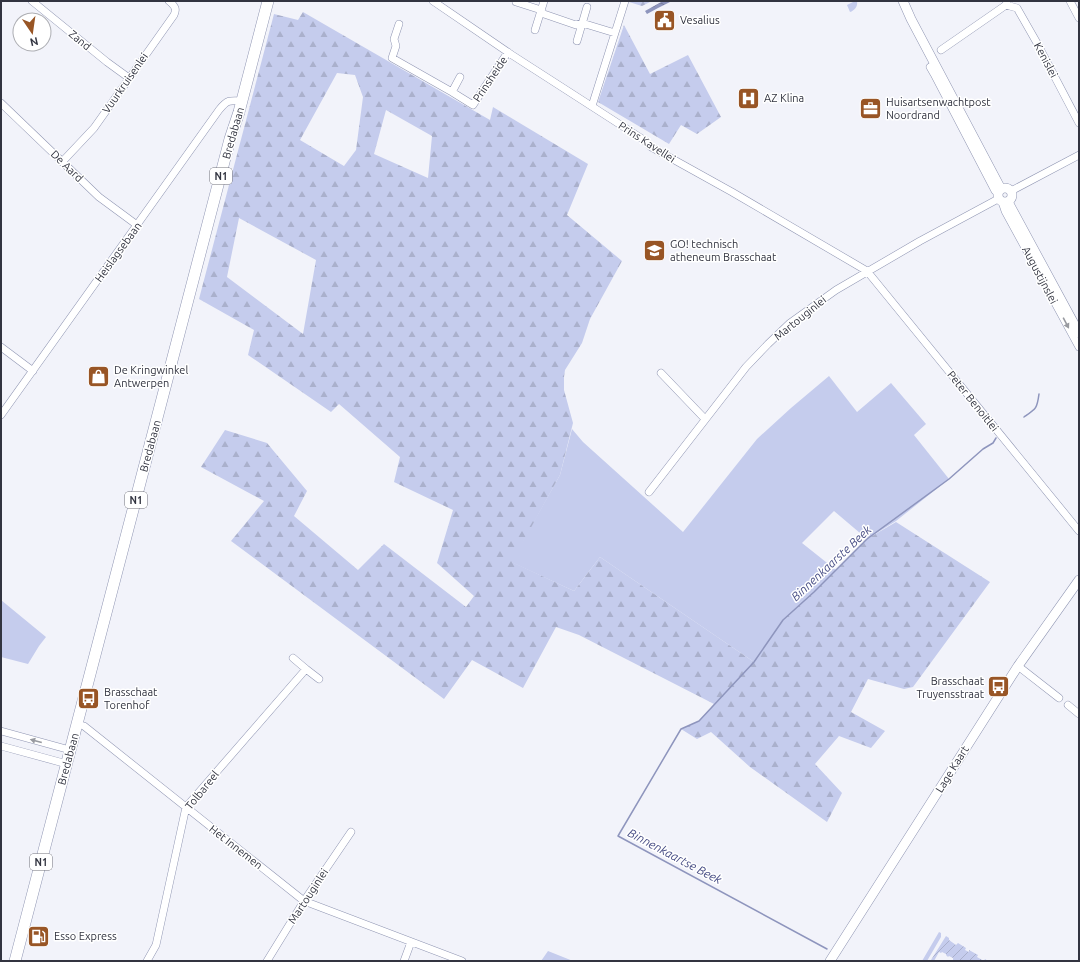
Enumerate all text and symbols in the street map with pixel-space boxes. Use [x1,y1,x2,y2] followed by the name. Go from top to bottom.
[651,7,677,33] public building icon: Vesalius
[12,12,52,52] north arrow
[680,14,720,26] place label: Vesalius
[67,27,93,53] street label: Zand
[29,35,40,49] text: N
[1032,40,1060,80] street label: Kenislei
[100,50,150,116] street label: Vuurkruisenlei
[470,54,510,104] street label: Prinsheide
[735,85,761,111] hospital icon: AZ Klina
[764,92,804,104] place label: AZ Klina
[857,95,883,121] office icon: Huisartsenwachtpost Noordrand
[886,96,991,121] place label: Huisartsenwachtpost Noordrand
[220,106,246,160] street label: Bredabaan
[616,119,678,165] street label: Prins Kavellei
[49,148,85,184] street label: De Aard
[210,168,232,184] road number: N1
[92,220,144,284] street label: Heislagsebaan
[642,237,668,263] school or university icon: GO! technisch atheneum Brasschaat
[670,238,777,263] place label: GO! technisch atheneum Brasschaat
[1020,244,1060,306] street label: Augustijnslei
[772,293,828,343] street label: Martouginlei
[1063,318,1069,329] one-way arrow
[85,363,111,389] shop icon: De Kringwinkel Antwerpen
[114,364,188,389] place label: De Kringwinkel Antwerpen
[945,369,1001,433] street label: Peter Benoitlei
[137,419,163,473] street label: Bredabaan
[125,492,147,508] road number: N1
[788,522,874,603] water label: Binnenkaarste Beek
[986,674,1012,700] bus stop icon: Brasschaat Truyensstraat
[917,675,985,700] place label: Brasschaat Truyensstraat
[75,685,101,711] bus stop icon: Brasschaat Torenhof
[104,686,158,711] place label: Brasschaat Torenhof
[55,732,81,786] street label: Bredabaan
[29,737,42,743] one-way arrow
[933,743,971,795] street label: Lage Kaart
[183,768,221,812] street label: Tolbareel
[207,823,265,871] street label: Het Innemen
[626,826,725,887] water label: Binnenkaartse Beek
[30,854,52,870] road number: N1
[286,866,330,926] street label: Martouginlei
[26,923,52,949] fuel station icon: Esso Express
[54,930,117,942] place label: Esso Express

